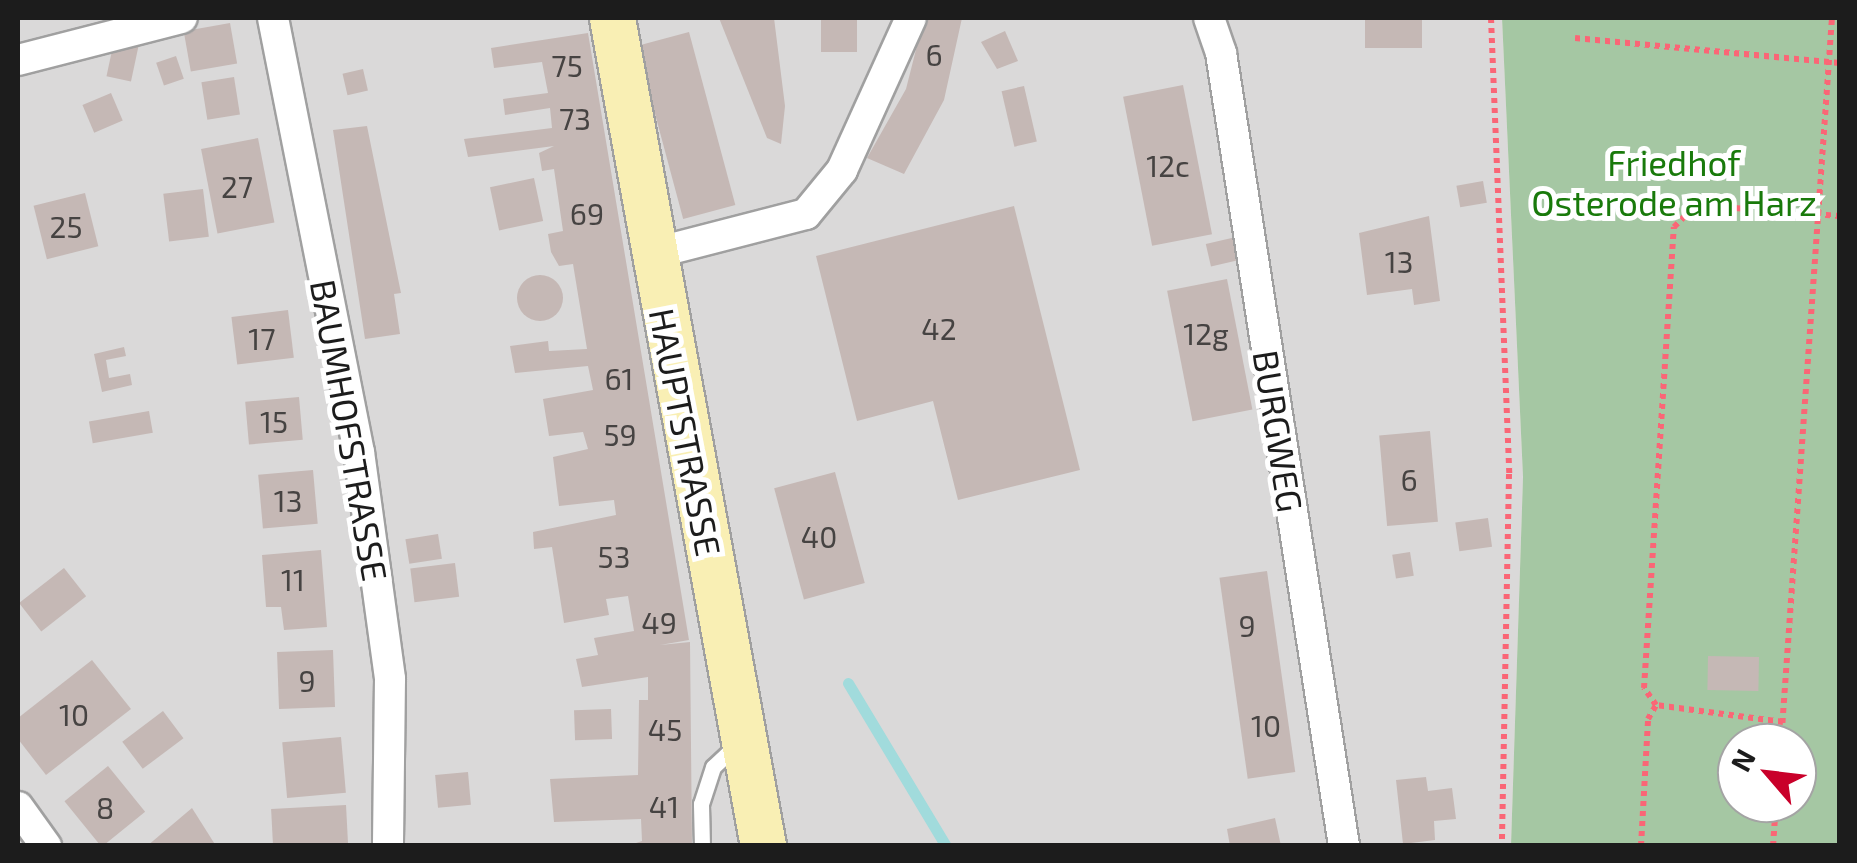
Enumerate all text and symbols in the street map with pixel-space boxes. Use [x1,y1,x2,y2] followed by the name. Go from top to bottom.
[925,36,943,72] house number: 6
[551,47,583,83] house number: 75
[559,100,591,136] house number: 73
[1531,141,1817,223] park label: Friedhof Osterode am Harz
[1146,147,1190,183] house number: 12c
[221,168,253,204] house number: 27
[570,195,604,231] house number: 69
[50,208,82,244] house number: 25
[1385,243,1413,279] house number: 13
[303,276,397,584] street label: BAUMHOFSTRASSE
[641,305,731,559] street label: HAUPTSTRASSE
[921,310,957,346] house number: 42
[1183,315,1229,351] house number: 12g
[248,320,276,356] house number: 17
[1245,347,1313,515] street label: BURGWEG
[604,360,634,396] house number: 61
[260,403,288,439] house number: 15
[603,416,637,452] house number: 59
[1400,461,1418,497] house number: 6
[274,482,302,518] house number: 13
[801,518,837,554] house number: 40
[598,538,630,574] house number: 53
[281,561,305,597] house number: 11
[641,604,677,640] house number: 49
[1238,607,1256,643] house number: 9
[298,662,316,698] house number: 9
[59,696,89,732] house number: 10
[1251,707,1281,743] house number: 10
[648,711,682,747] house number: 45
[1717,723,1817,823] north arrow
[1723,743,1762,777] text: N
[649,788,679,824] house number: 41
[96,789,114,825] house number: 8

